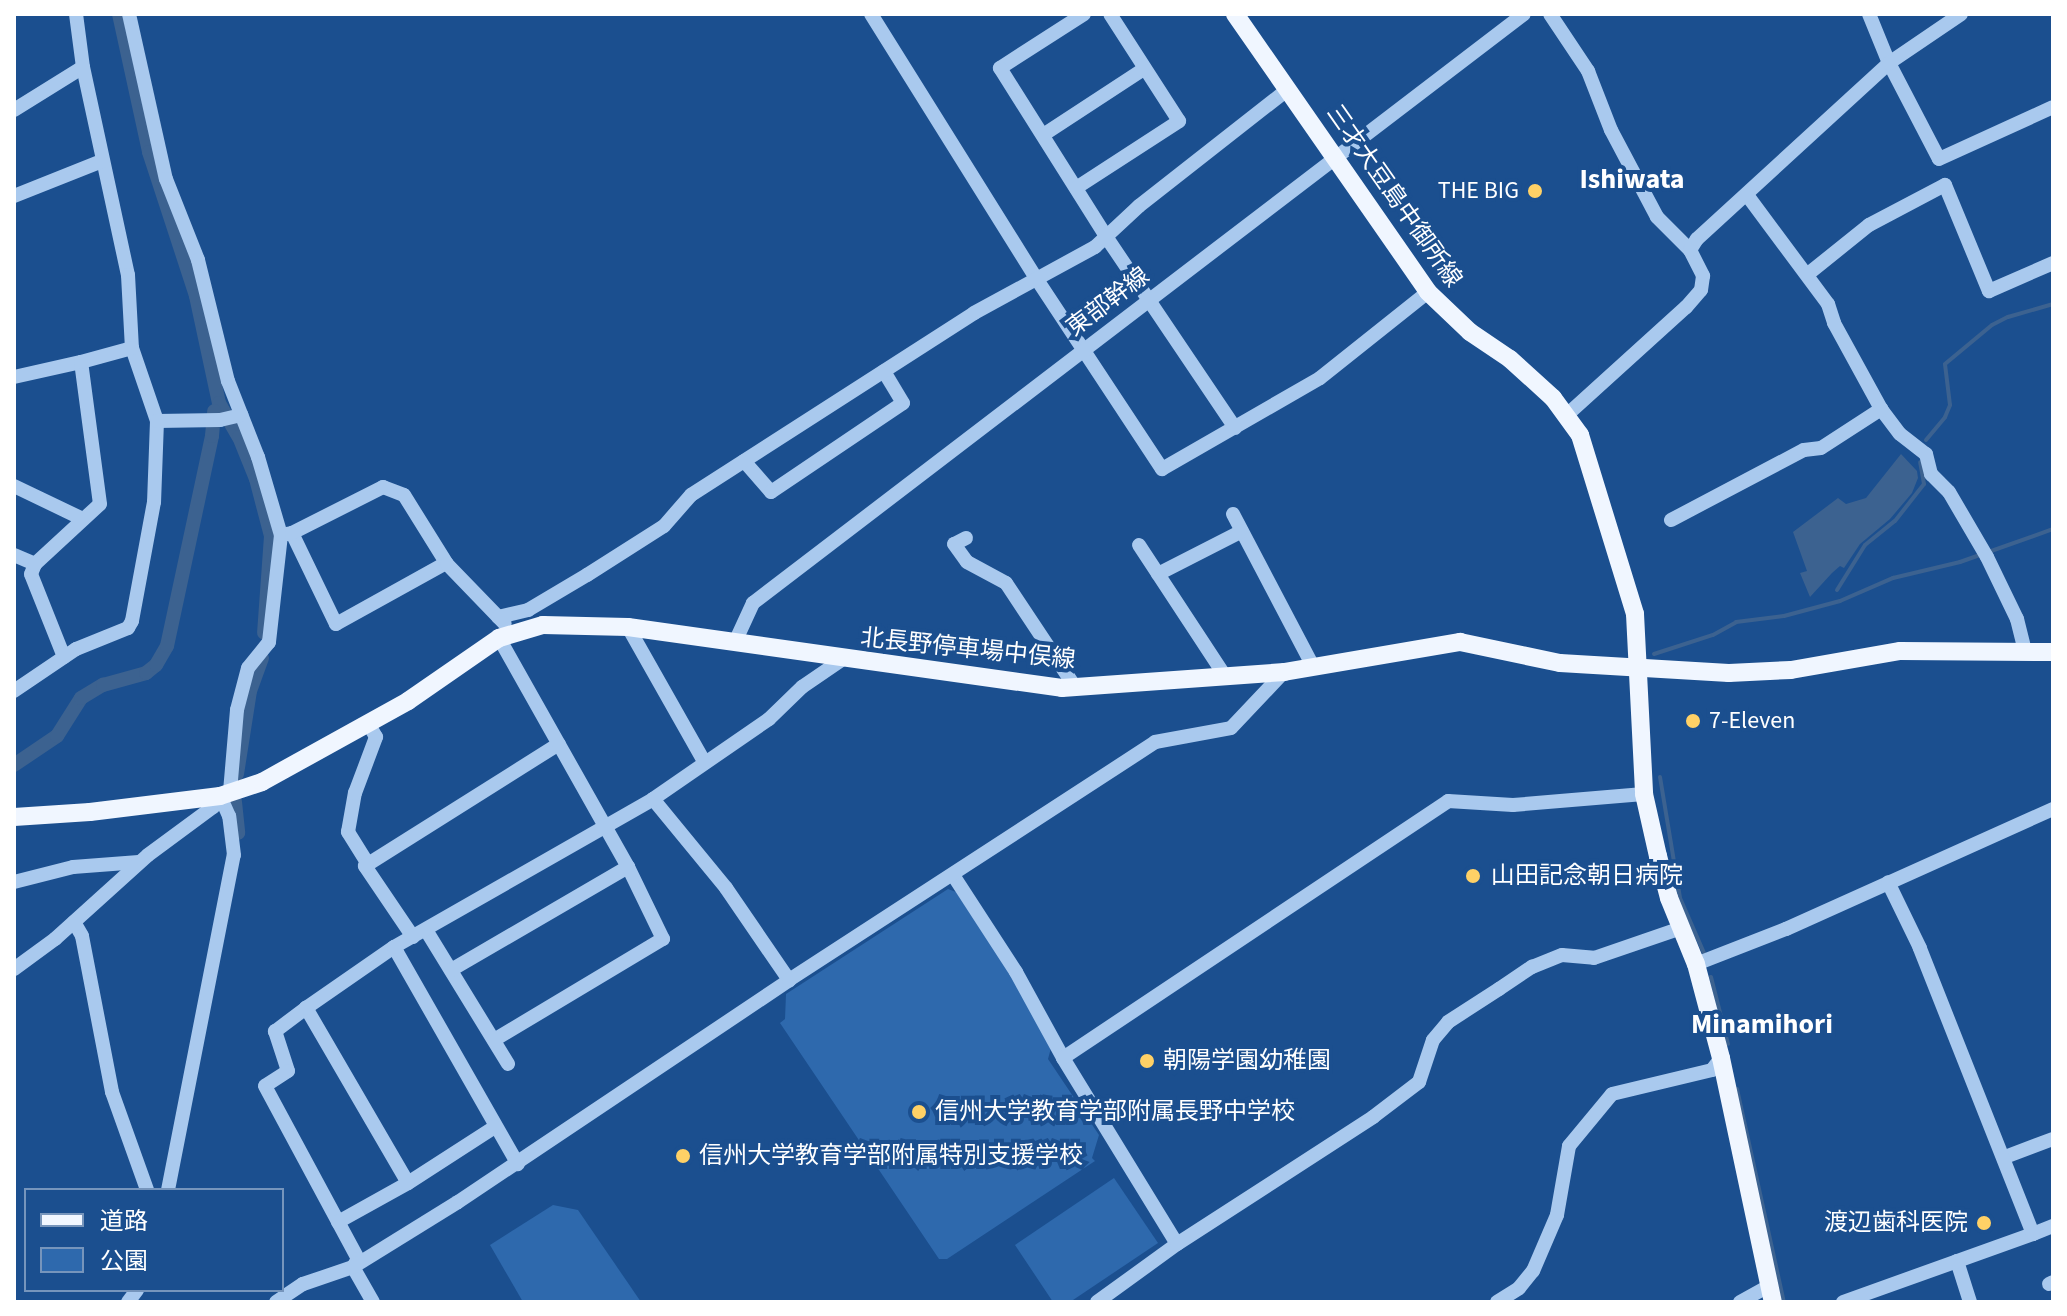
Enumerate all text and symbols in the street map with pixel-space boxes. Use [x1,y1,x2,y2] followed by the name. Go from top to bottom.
[1320,99,1468,293] street label: 三才大豆島中御所線
[1579,162,1685,196] district label: Ishiwata
[1438,177,1519,205] place label: THE BIG
[1526,182,1544,200] marker: THE BIG
[1061,262,1155,342] street label: 東部幹線
[859,623,1077,675] street label: 北長野停車場中俣線
[1709,707,1795,735] place label: 7-Eleven
[1684,712,1702,730] marker: 7-Eleven
[1491,862,1683,890] place label: 山田記念朝日病院
[1462,865,1484,887] marker: 山田記念朝日病院
[1691,1007,1833,1041] district label: Minamihori
[1163,1047,1331,1075] place label: 朝陽学園幼稚園
[1138,1052,1156,1070] marker: 朝陽学園幼稚園
[935,1098,1295,1126] place label: 信州大学教育学部附属長野中学校
[910,1103,928,1121] marker: 信州大学教育学部附属長野中学校
[699,1142,1083,1170] place label: 信州大学教育学部附属特別支援学校
[674,1147,692,1165] marker: 信州大学教育学部附属特別支援学校
[24,1188,284,1292] legend
[100,1204,148,1239] text: 道路
[1824,1209,1968,1237] place label: 渡辺歯科医院
[1975,1214,1993,1232] marker: 渡辺歯科医院
[100,1244,148,1279] text: 公園

